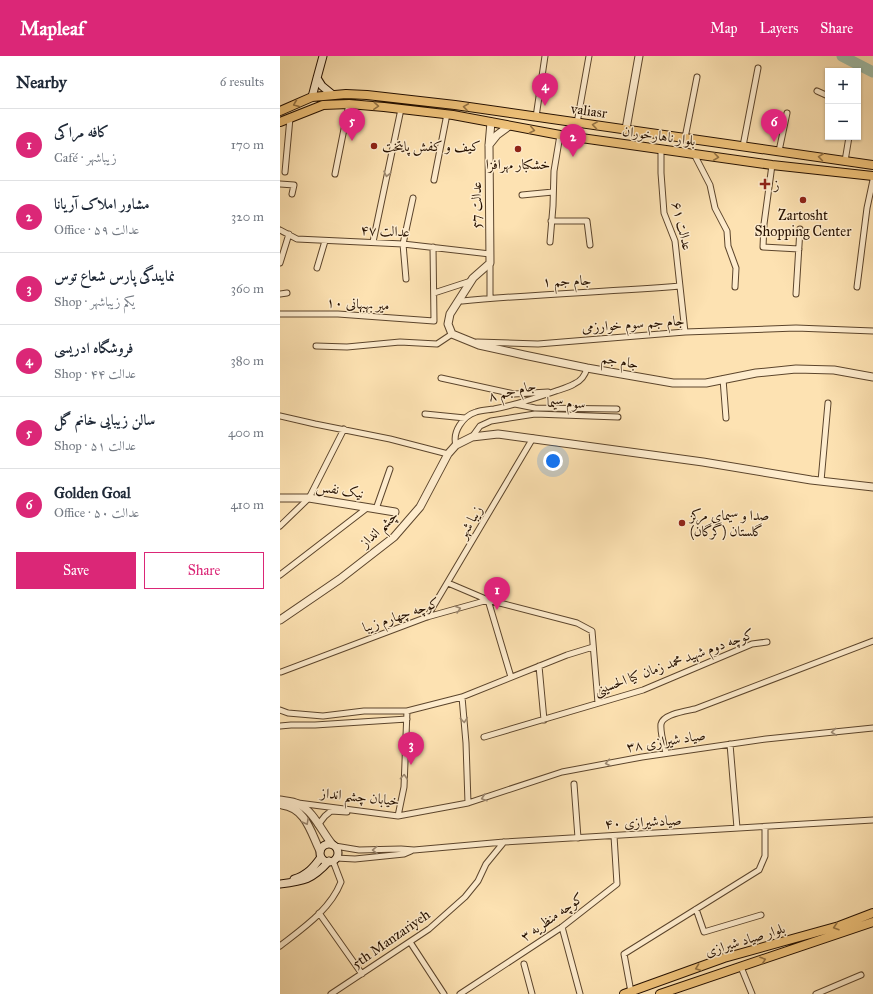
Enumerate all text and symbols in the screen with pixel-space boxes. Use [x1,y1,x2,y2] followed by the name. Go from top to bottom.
[20,17,84,40] text: Mapleaf
[710,20,738,37] text: Map
[760,20,798,37] text: Layers
[820,20,853,37] text: Share
[825,68,861,140] map controls
[825,68,861,104] button: +
[16,72,67,93] text: Nearby
[532,73,558,106] pin: 4
[220,74,264,90] text: 6 results
[293,99,301,107] one-way arrow
[569,100,609,122] street label: valiasr
[373,101,379,110] one-way arrow
[463,103,469,112] one-way arrow
[825,104,861,140] button: −
[339,108,365,141] pin: 5
[761,109,787,142] pin: 6
[592,121,598,130] one-way arrow
[621,122,697,150] street label: بلوار ناهارخوران
[54,123,109,141] text: کافه مراکی
[560,124,586,157] pin: 2
[529,125,535,134] one-way arrow
[26,137,32,153] text: 1
[231,137,264,153] text: 170 m
[382,138,481,157] place label: کیف و کفش پایتخت
[369,141,379,151] marker: کیف و کفش پایتخت
[513,144,523,154] marker: خشكبار مهرافزا
[54,150,117,166] text: Café · زیباشهر
[713,152,719,161] one-way arrow
[817,153,824,162] one-way arrow
[486,156,550,174] place label: خشكبار مهرافزا
[384,171,392,177] one-way arrow
[772,176,780,193] place label: ز
[759,178,771,190] marker: ز
[468,182,485,228] street label: عدالت 57
[54,195,150,213] text: مشاور املاک آریانا
[798,195,808,205] marker: Zartosht Shopping Center
[668,200,696,252] street label: عدالت ۶۱
[755,207,852,240] place label: Zartosht Shopping Center
[26,209,32,225] text: 2
[231,209,264,225] text: 320 m
[360,221,410,241] street label: عدالت ۴۷
[54,222,139,238] text: Office · عدالت ۵۹
[54,267,175,285] text: نمایندگی پارس شعاع توس
[542,272,592,295] street label: ۱ جام جم
[26,281,32,297] text: 3
[231,281,264,297] text: 360 m
[54,294,135,310] text: Shop · یکم زیباشهر
[326,294,390,315] street label: ۱۰ میر بهبهانی
[581,312,685,341] street label: جام جم سوم خوارزمی
[54,339,133,357] text: فروشگاه ادریسی
[599,349,640,378] street label: جام جم
[25,353,33,369] text: 4
[231,353,264,369] text: 380 m
[54,366,136,382] text: Shop · ۴۴ عدالت
[486,377,539,410] street label: ۸ جام جم
[546,394,586,416] street label: سوم سیما
[54,411,155,429] text: سالن زیبایی خانم گل
[26,425,32,441] text: 5
[228,425,264,441] text: 400 m
[54,438,136,454] text: Shop · عدالت ۵۱
[543,451,563,471] your location
[315,478,365,503] street label: نیک نفس
[54,484,131,502] text: Golden Goal
[26,497,32,513] text: 6
[230,497,264,513] text: 410 m
[453,502,487,544] street label: زیبا شهر
[54,505,139,521] text: Office · عدالت ۵۰
[355,507,405,556] street label: چشم انداز
[688,507,769,541] place label: صدا و سیمای مرکز گلستان (گرگان)
[677,518,687,528] marker: صدا و سیمای مرکز گلستان (گرگان)
[16,552,136,589] button: Save
[144,552,264,589] button: Share
[484,577,510,610] pin: 1
[360,594,443,640] street label: کوچه چهارم زیبا
[454,605,461,614] one-way arrow
[592,625,758,703] street label: کوچه دوم شهید محمد زمان کیا الحسینی
[460,717,469,723] one-way arrow
[625,726,707,756] street label: صیاد شیرازی ۳۸
[831,727,837,736] one-way arrow
[398,732,424,765] pin: 3
[605,758,612,767] one-way arrow
[400,774,409,780] one-way arrow
[317,784,400,815] street label: خیابان چشم انداز
[480,793,487,802] one-way arrow
[604,811,682,833] street label: ۴۰ صیادشیرازی
[301,818,308,825] one-way arrow
[372,845,378,854] one-way arrow
[517,889,587,946] street label: کوچه منظریه ۳
[349,906,433,972] street label: 5th Manzariyeh
[703,920,787,960] street label: بلوار صیاد شیرازی
[833,922,840,931] one-way arrow
[759,956,766,964] one-way arrow
[695,963,702,971] one-way arrow

